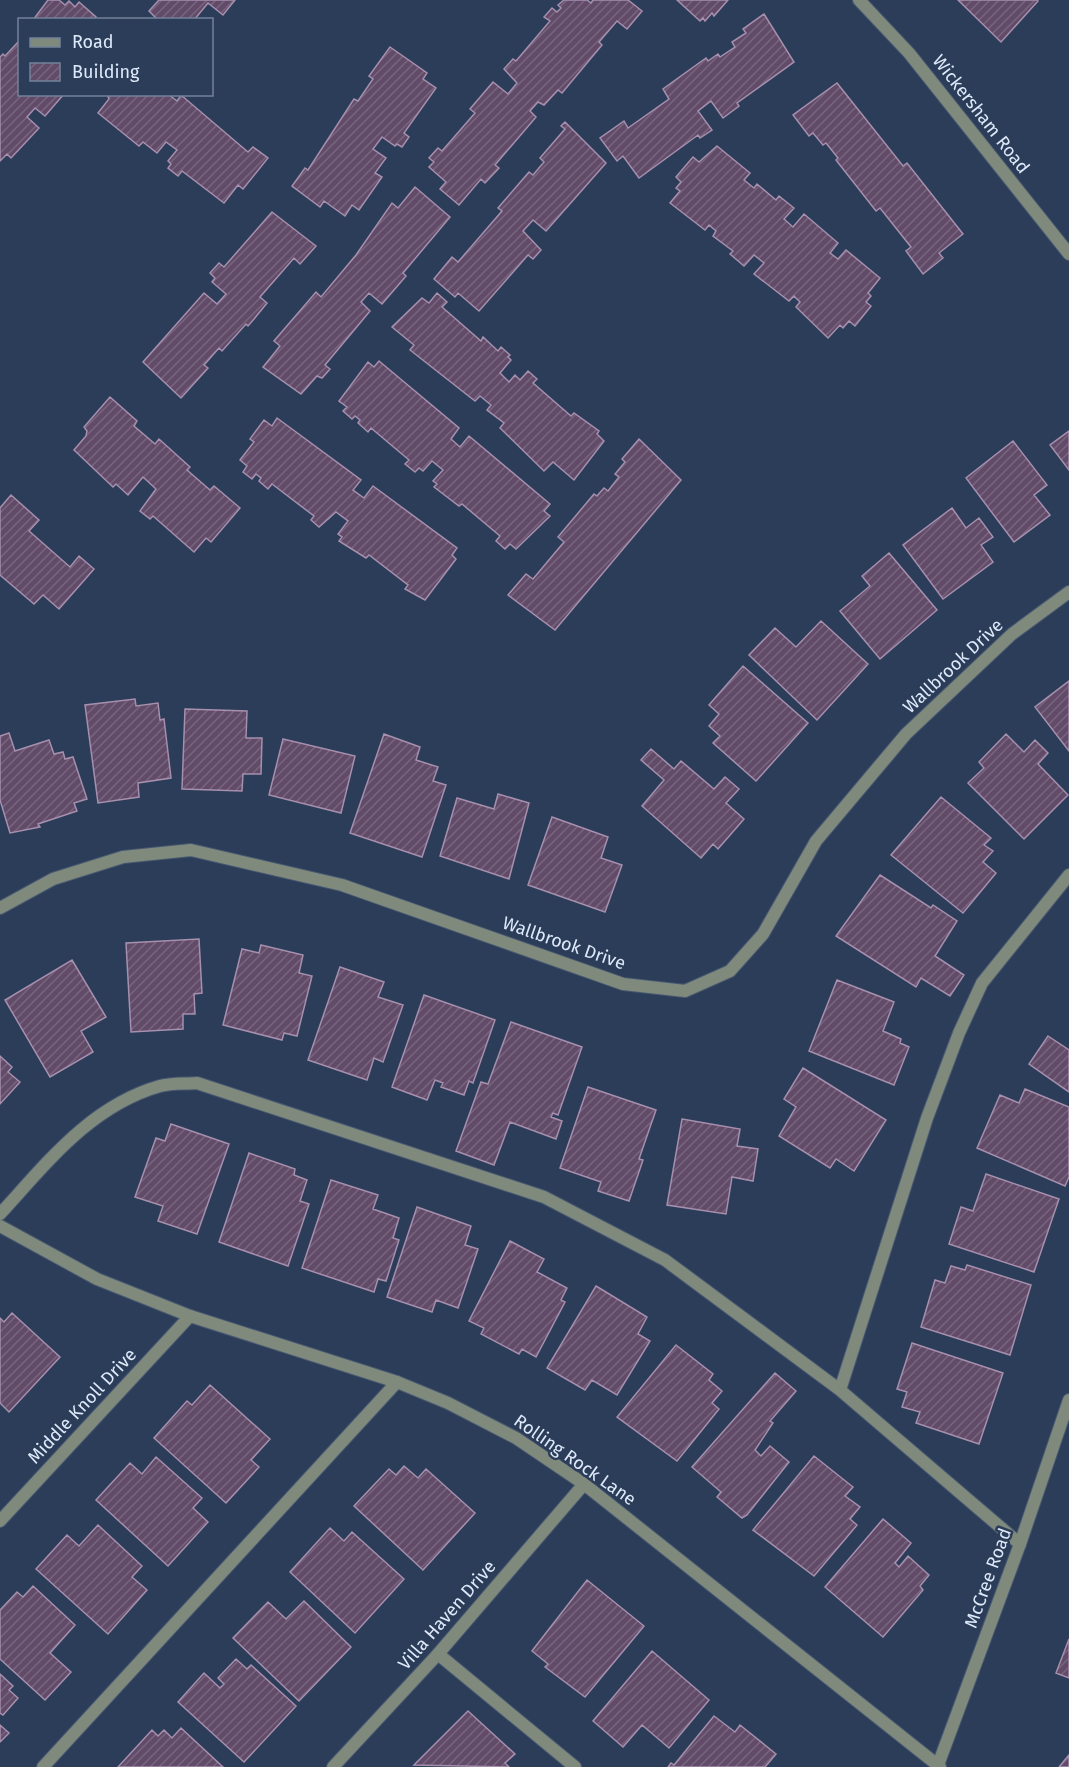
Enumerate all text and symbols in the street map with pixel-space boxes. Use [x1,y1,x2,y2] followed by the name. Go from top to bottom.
[18,18,213,96] legend
[72,31,114,53] text: Road
[928,50,1034,178] street label: Wickersham Road
[72,61,140,83] text: Building
[898,614,1008,718] street label: Wallbrook Drive
[500,912,628,974] street label: Wallbrook Drive
[23,1344,141,1468] street label: Middle Knoll Drive
[510,1410,640,1510] street label: Rolling Rock Lane
[960,1525,1016,1631] street label: McCree Road
[393,1556,501,1674] street label: Villa Haven Drive

